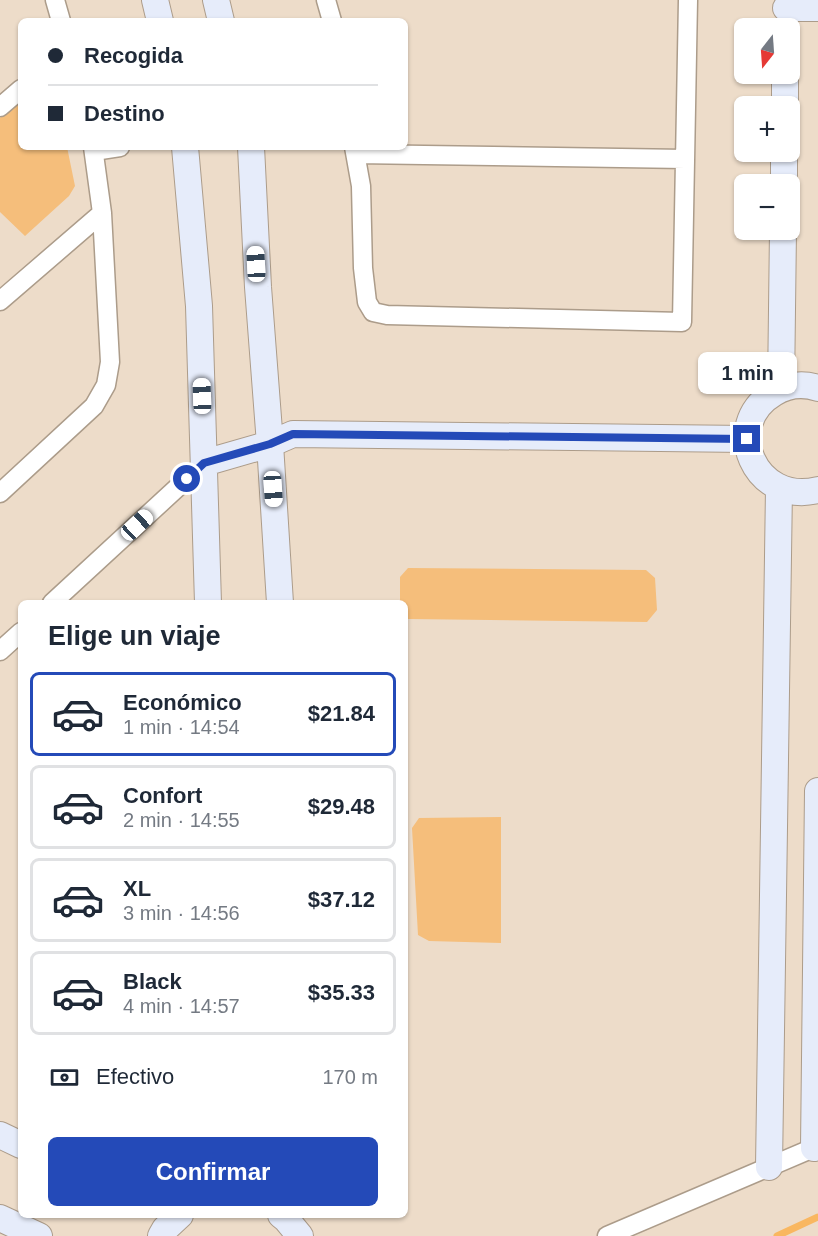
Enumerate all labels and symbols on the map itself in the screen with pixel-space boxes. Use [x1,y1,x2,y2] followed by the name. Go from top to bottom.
[734,18,800,84] north arrow
[246,246,266,282] car
[698,352,796,394] callout: 1 min
[192,378,212,414] car
[733,425,760,452] route end
[173,465,200,492] route start
[263,470,283,508] car
[118,506,156,544] car

